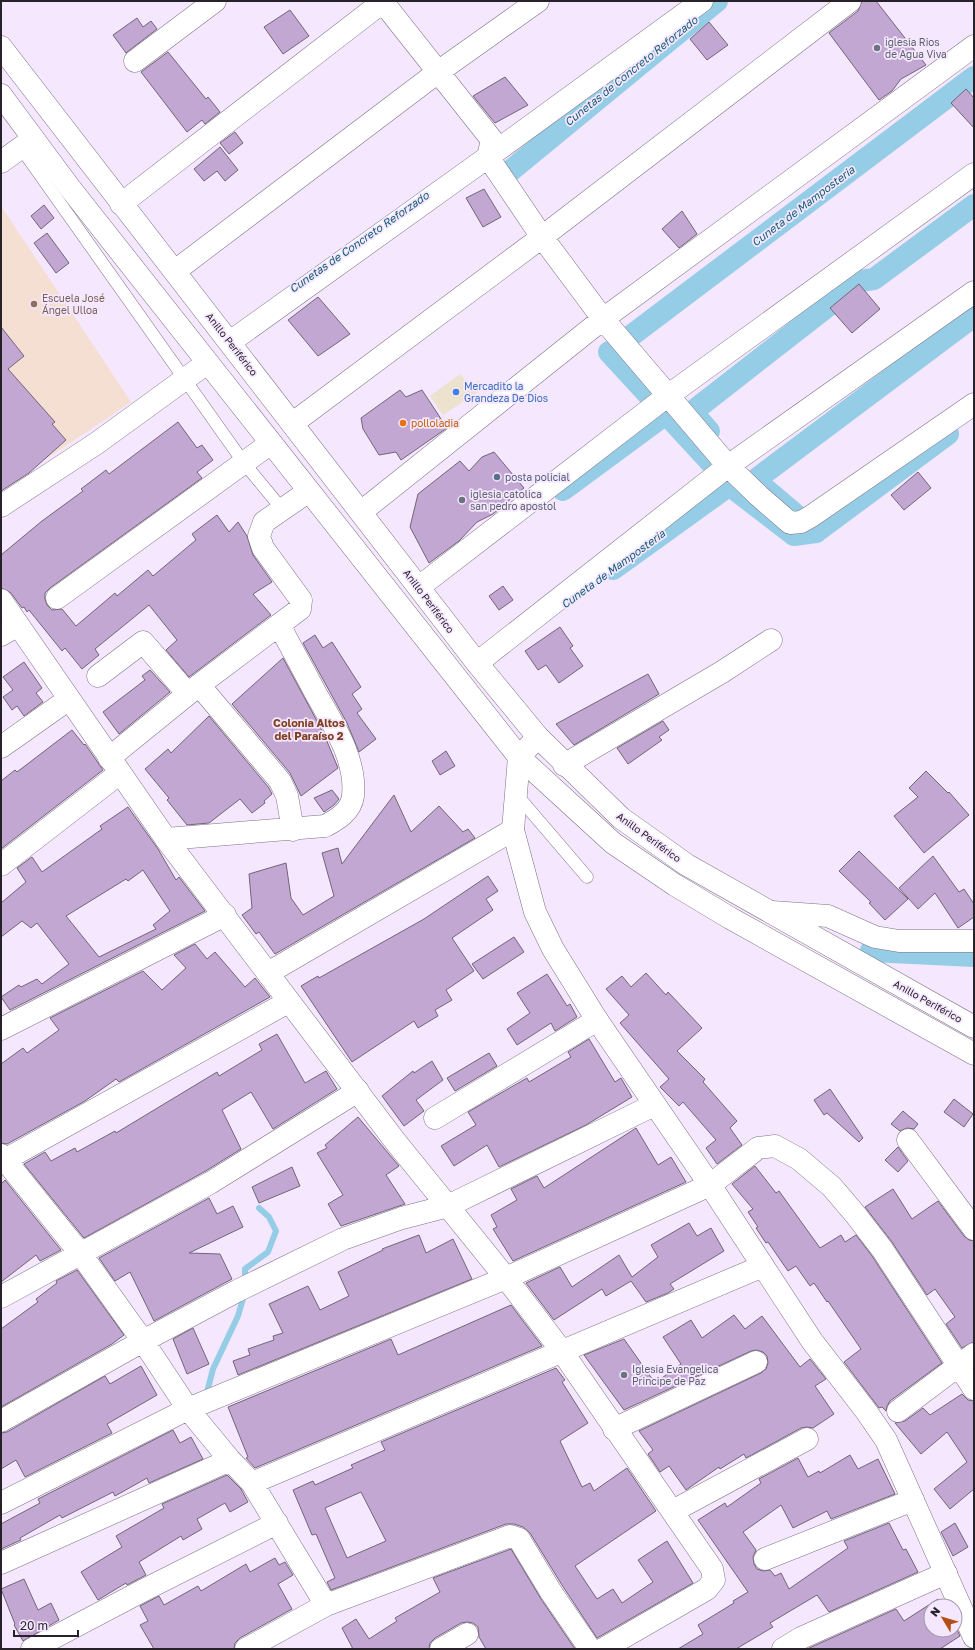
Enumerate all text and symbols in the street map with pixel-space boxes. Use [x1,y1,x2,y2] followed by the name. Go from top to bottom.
[562,12,701,128] water label: Cunetas de Concreto Reforzado
[885,36,947,60] place label: iglesia Rios de Agua Viva
[872,43,882,53] marker: iglesia Rios de Agua Viva
[749,162,858,249] water label: Cuneta de Mamposteria
[286,187,432,295] water label: Cunetas de Concreto Reforzado
[42,292,105,316] place label: Escuela José Ángel Ulloa
[29,299,39,309] marker: Escuela José Ángel Ulloa
[204,310,260,378] street label: Anillo Periférico
[464,380,548,404] place label: Mercadito la Grandeza De Dios
[451,387,461,397] marker: Mercadito la Grandeza De Dios
[411,417,459,429] place label: polloladia
[398,418,408,428] marker: polloladia
[505,471,570,483] place label: posta policial
[492,472,502,482] marker: posta policial
[470,488,556,512] place label: iglesia catolica san pedro apostol
[457,495,467,505] marker: iglesia catolica san pedro apostol
[558,526,668,612] water label: Cuneta de Mamposteria
[401,567,457,635] street label: Anillo Periférico
[273,716,345,742] district label: Colonia Altos del Paraíso 2
[615,810,683,864] street label: Anillo Periférico
[892,977,964,1025] street label: Anillo Periférico
[632,1363,718,1387] place label: Iglesia Evangelica Principe de Paz
[619,1370,629,1380] marker: Iglesia Evangelica Principe de Paz
[923,1598,963,1638] north arrow
[927,1604,942,1619] text: N
[14,1612,78,1638] scale bar
[20,1618,48,1633] text: 20 m

